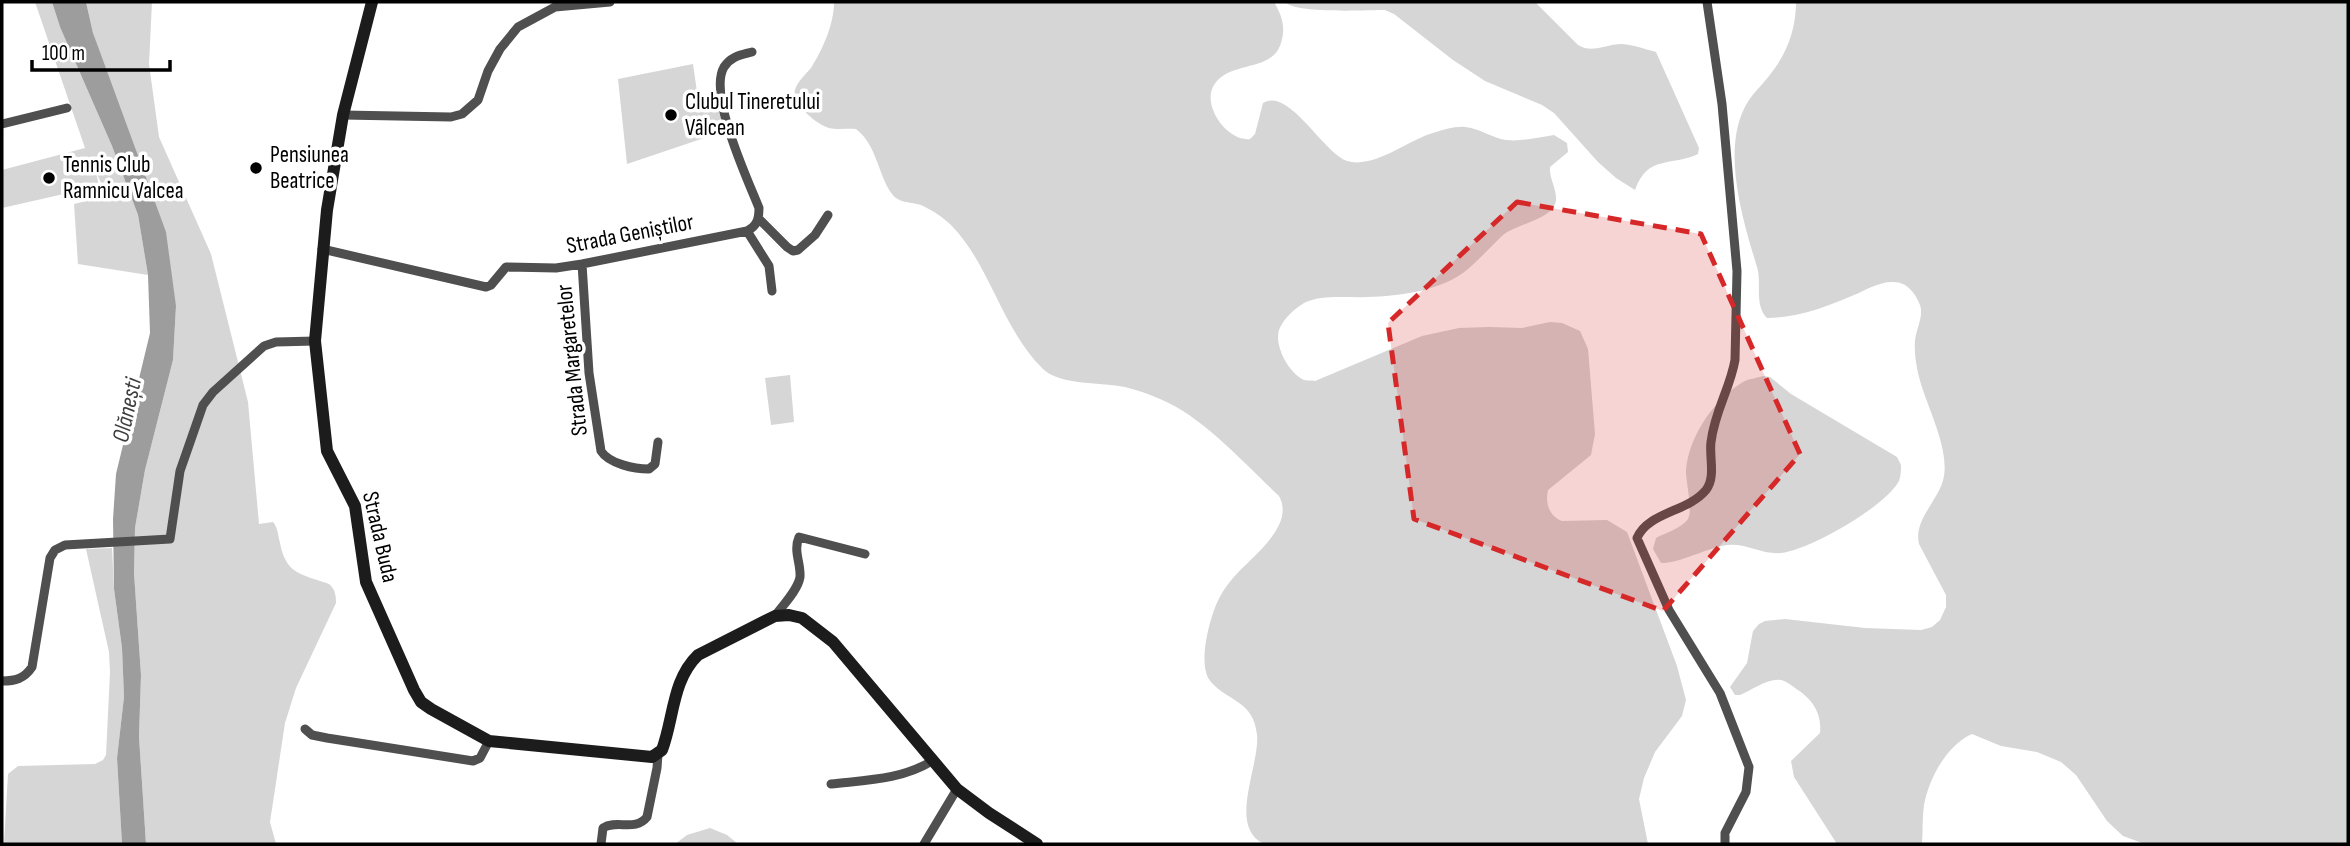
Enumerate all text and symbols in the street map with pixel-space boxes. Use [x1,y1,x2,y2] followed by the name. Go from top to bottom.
[32,28,170,72] scale bar
[42,41,85,66] text: 100 m
[685,88,820,142] place label: Clubul Tineretului Vâlcean
[663,107,679,123] marker: Clubul Tineretului Vâlcean
[270,141,349,195] place label: Pensiunea Beatrice
[63,151,184,205] place label: Tennis Club Ramnicu Valcea
[248,160,264,176] marker: Pensiunea Beatrice
[41,170,57,186] marker: Tennis Club Ramnicu Valcea
[564,208,696,260] street label: Strada Geniștilor
[550,282,594,437] street label: Strada Margaretelor
[106,375,148,445] water label: Olănești
[356,489,404,585] street label: Strada Buda

